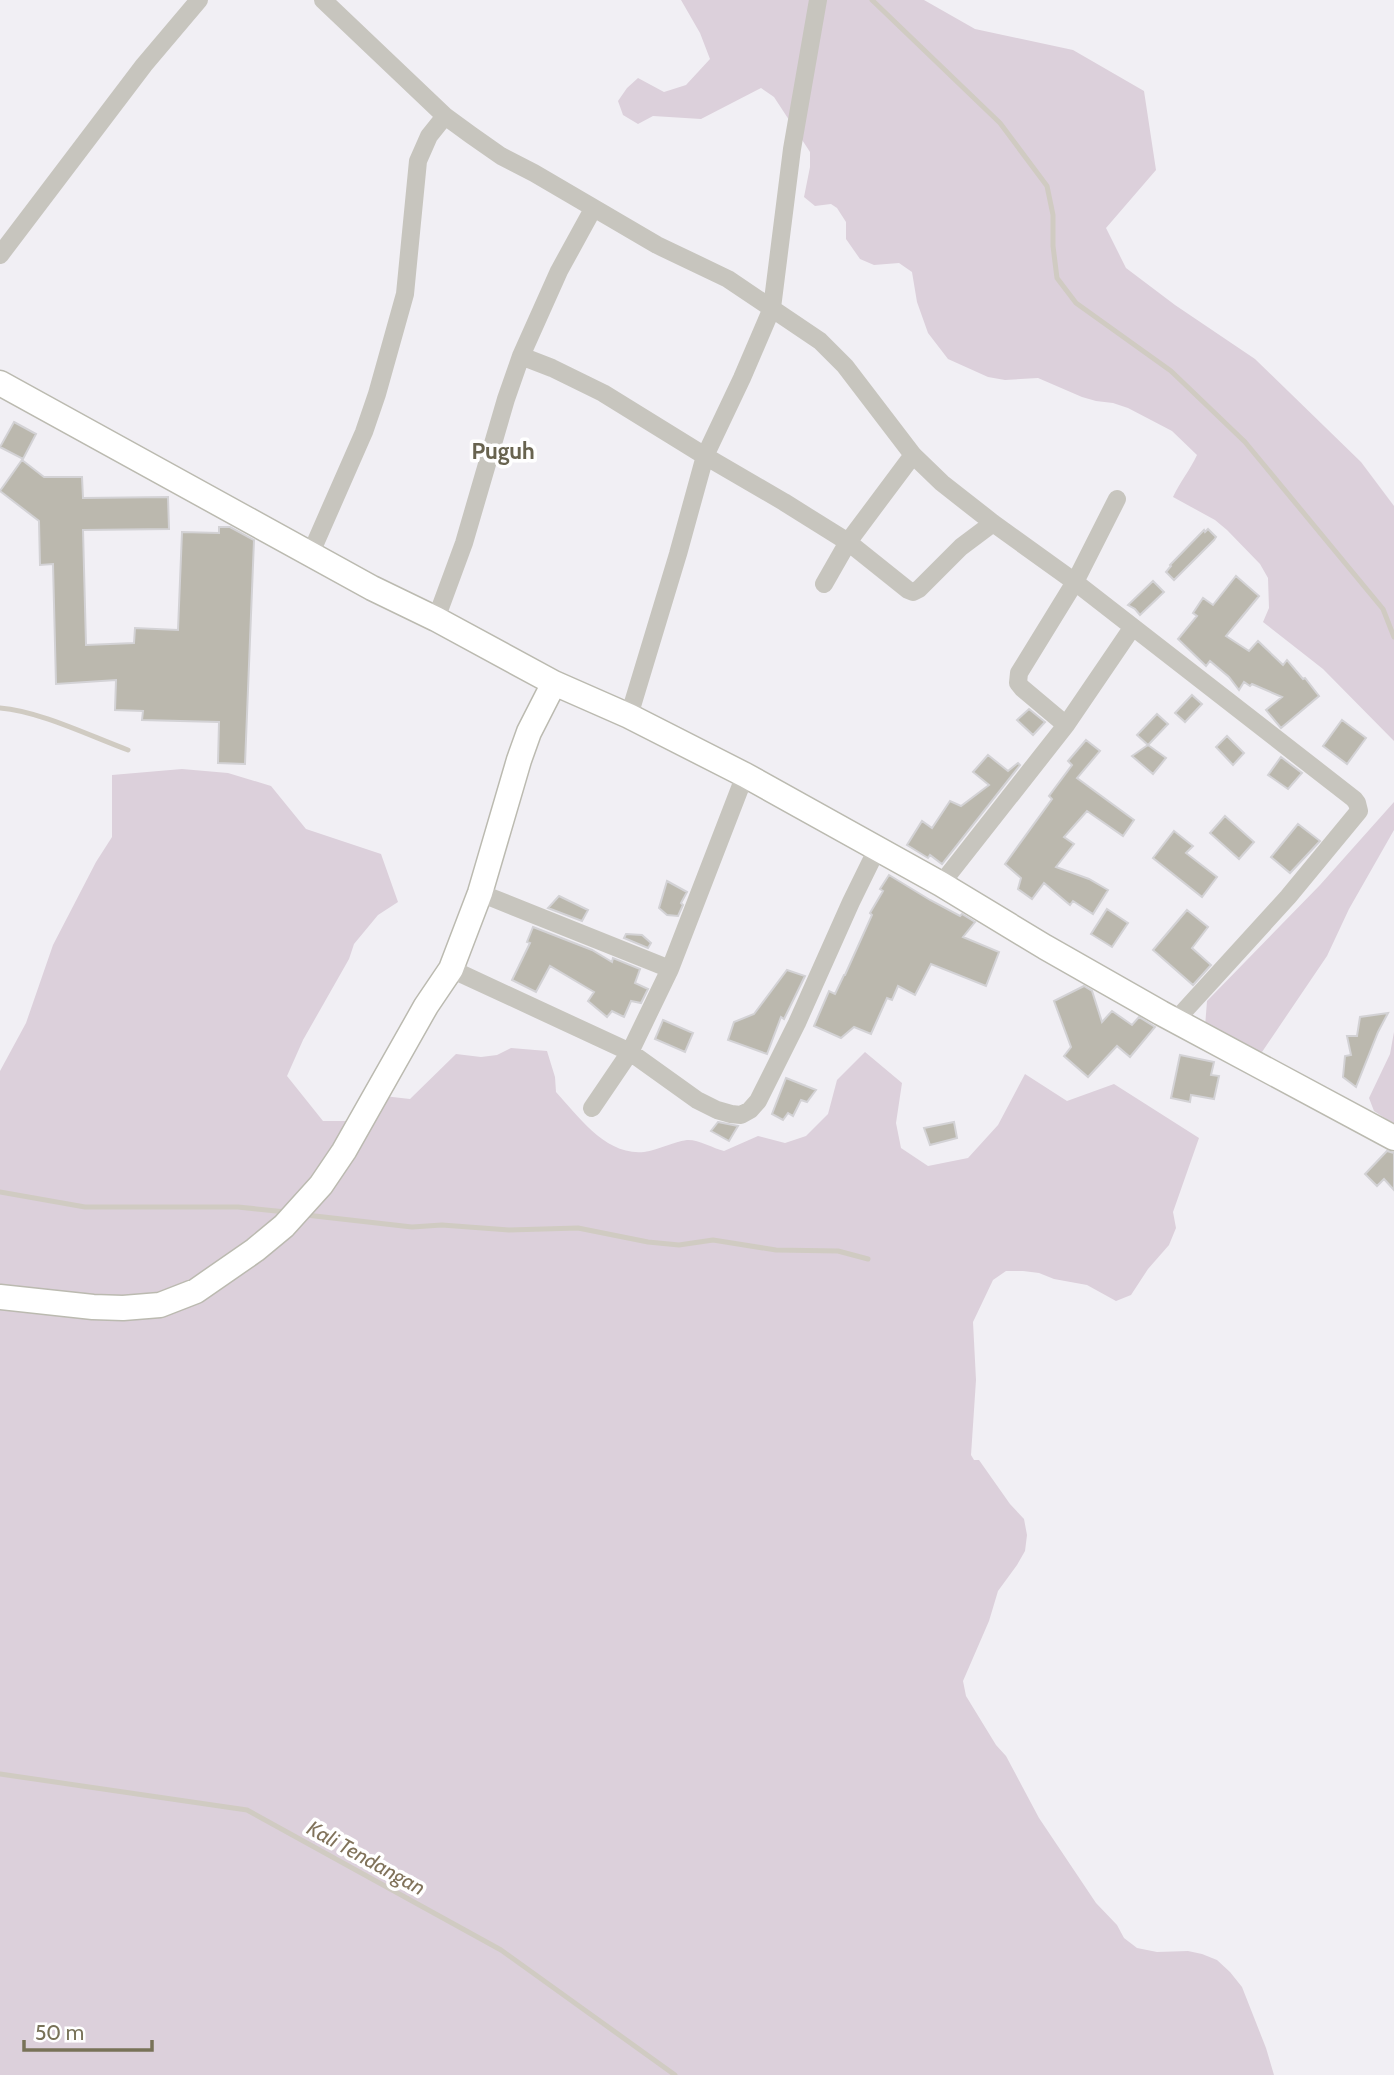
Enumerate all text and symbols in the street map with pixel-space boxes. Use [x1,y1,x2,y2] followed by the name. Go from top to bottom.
[471,437,535,465] district label: Puguh
[303,1815,430,1900] water label: Kali Tendangan
[24,2008,152,2052] scale bar
[35,2020,84,2045] text: 50 m

